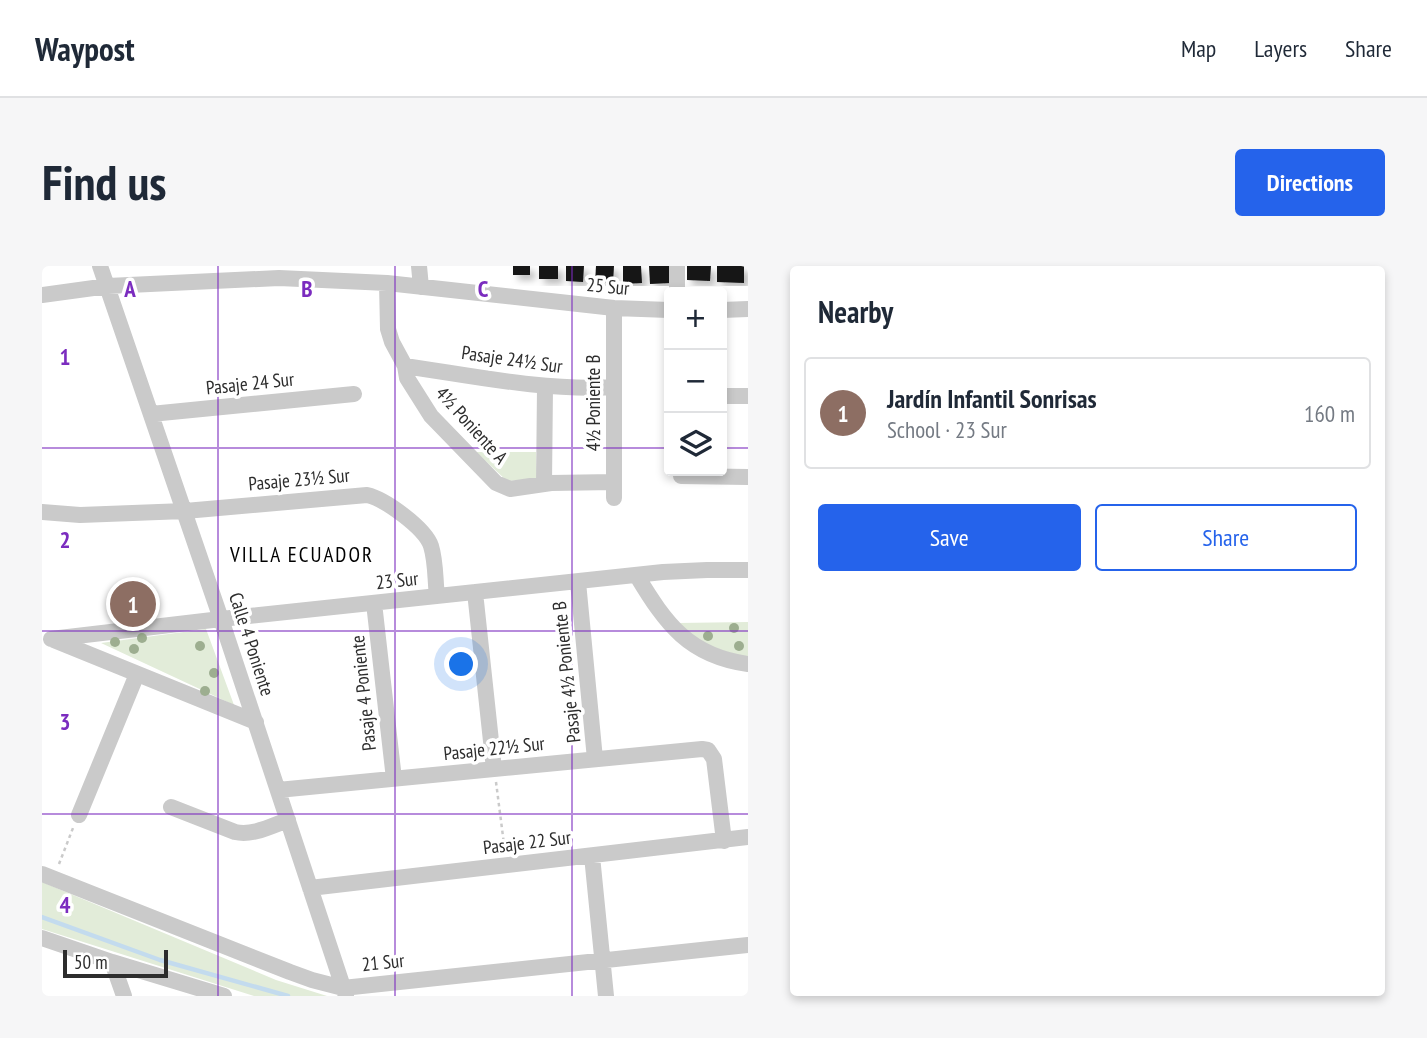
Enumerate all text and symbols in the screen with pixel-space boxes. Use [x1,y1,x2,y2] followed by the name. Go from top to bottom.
[35,27,135,70] text: Waypost
[1181,33,1216,64] text: Map
[1254,33,1307,64] text: Layers
[1345,33,1392,64] text: Share
[1235,149,1385,216] button: Directions
[42,150,166,214] text: Find us
[586,272,631,300] street label: 25 Sur
[123,274,136,303] text: A
[301,274,313,303] text: B
[478,274,489,303] text: C
[664,287,727,476] map controls
[664,287,727,350] button: +
[818,292,893,331] text: Nearby
[460,340,565,378] street label: Pasaje 24½ Sur
[60,342,71,371] text: 1
[664,350,727,413] button: −
[581,355,605,451] street label: 4½ Poniente B
[205,366,296,400] street label: Pasaje 24 Sur
[431,381,513,469] street label: 4½ Poniente A
[887,382,1097,415] text: Jardín Infantil Sonrisas
[838,399,849,428] text: 1
[1304,399,1355,428] text: 160 m
[664,413,727,476] button: layers
[887,415,1007,444] text: School · 23 Sur
[247,463,351,495] street label: Pasaje 23½ Sur
[818,504,1081,571] button: Save
[1095,504,1357,571] button: Share
[60,525,71,554] text: 2
[229,541,374,568] district label: VILLA ECUADOR
[375,566,420,594] street label: 23 Sur
[110,578,156,630] pin: 1
[224,589,280,699] street label: Calle 4 Poniente
[547,600,585,744] street label: Pasaje 4½ Poniente B
[345,634,381,752] street label: Pasaje 4 Poniente
[444,647,478,681] your location
[60,707,71,736] text: 3
[442,731,547,765] street label: Pasaje 22½ Sur
[482,825,573,859] street label: Pasaje 22 Sur
[60,890,71,919] text: 4
[63,947,168,979] scale bar
[361,948,406,976] street label: 21 Sur
[74,950,108,974] text: 50 m

